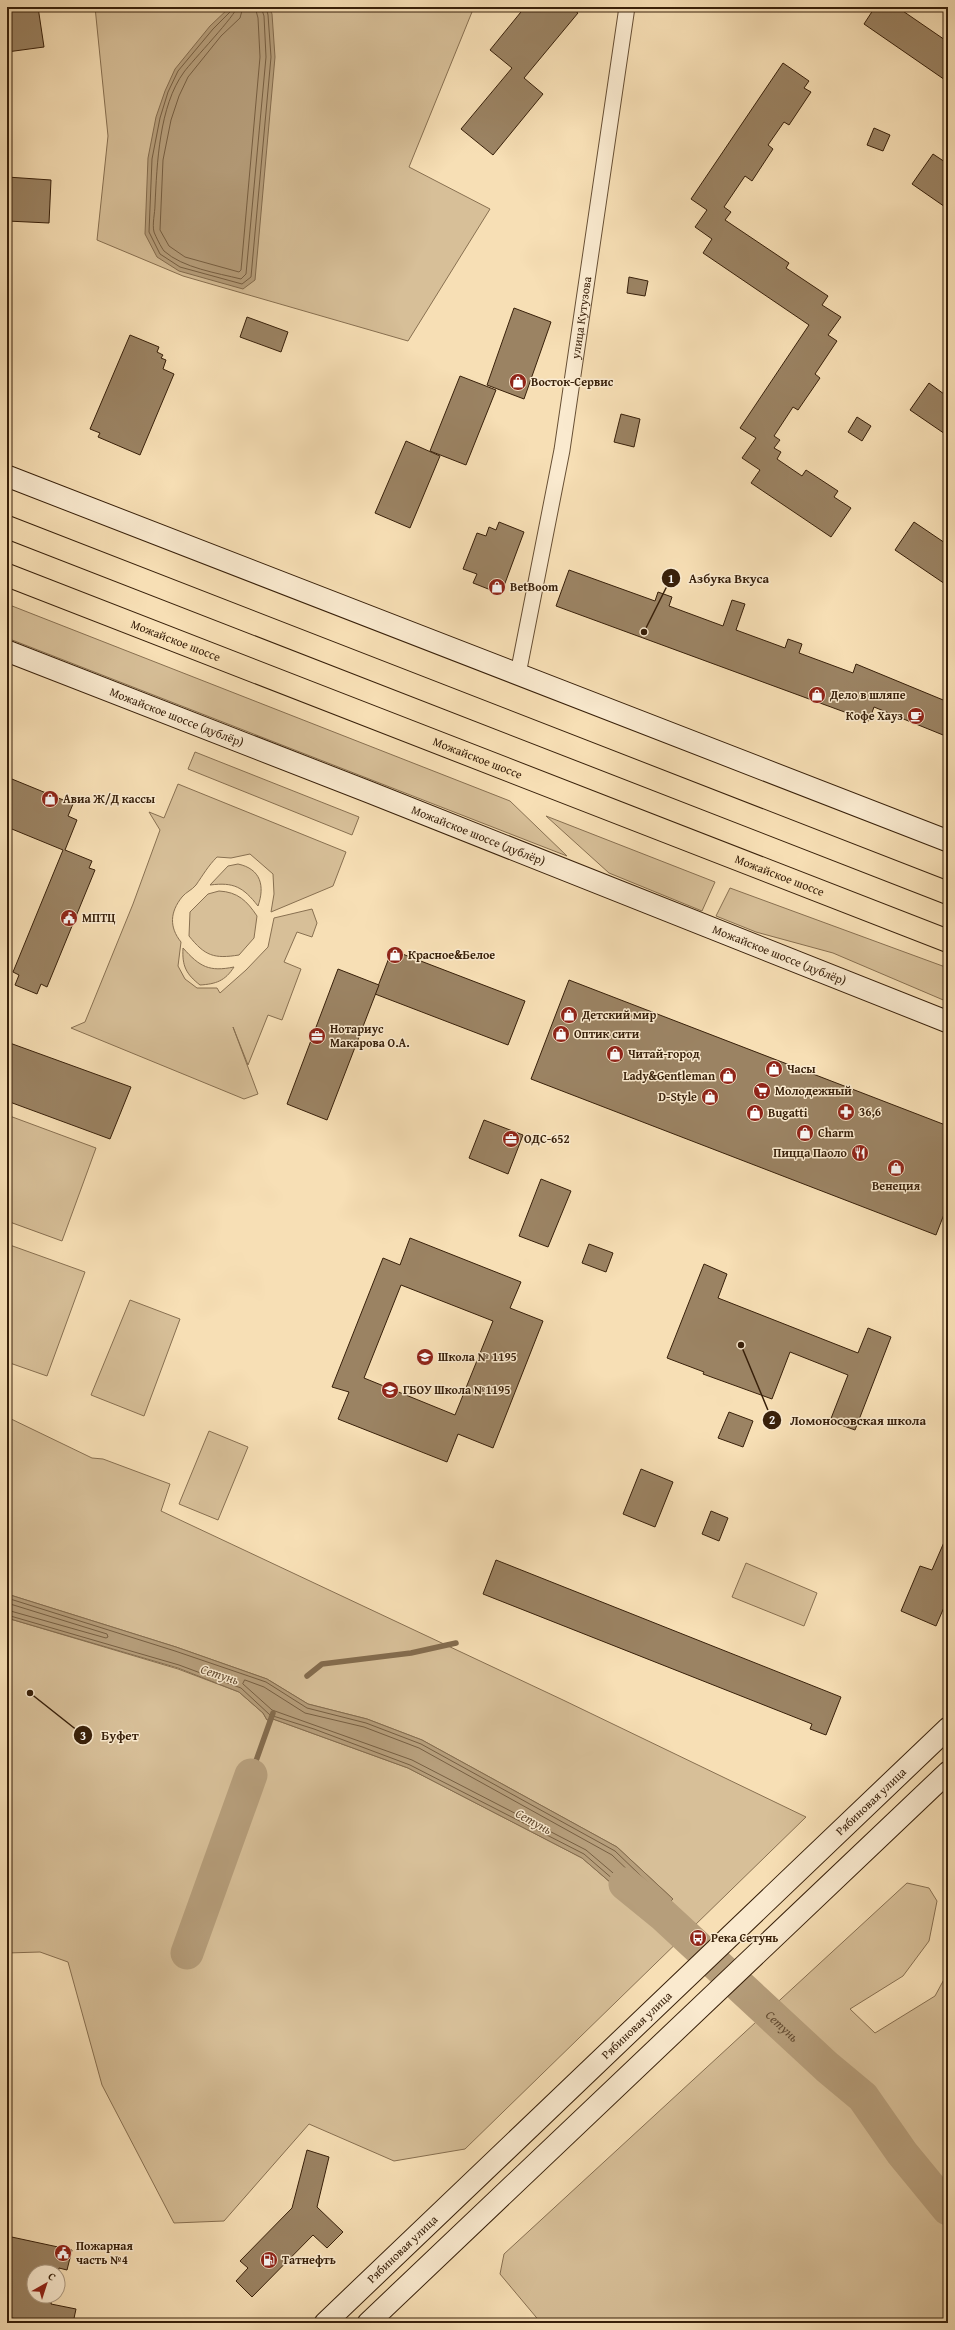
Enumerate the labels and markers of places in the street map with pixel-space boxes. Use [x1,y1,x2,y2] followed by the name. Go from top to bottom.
[508,372,528,392] shop icon: Восток-Сервис
[531,373,614,390] place label: Восток-Сервис
[661,566,777,591] callout: Азбука Вкуса
[487,577,507,597] shop icon: BetBoom
[510,578,559,595] place label: BetBoom
[807,685,827,705] shop icon: Дело в шляпе
[829,686,906,703] place label: Дело в шляпе
[906,706,926,726] cafe icon: Кофе Хауз
[846,707,903,724] place label: Кофе Хауз
[40,789,60,809] shop icon: Авиа Ж/Д кассы
[63,790,156,807] place label: Авиа Ж/Д кассы
[59,908,79,928] public building icon: МПТЦ
[82,909,116,926] place label: МПТЦ
[385,945,405,965] shop icon: Красное&Белое
[408,946,495,963] place label: Красное&Белое
[559,1005,579,1025] shop icon: Детский мир
[581,1006,656,1023] place label: Детский мир
[330,1020,410,1051] place label: Нотариус Макарова О.А.
[551,1024,571,1044] shop icon: Оптик сити
[574,1025,640,1042] place label: Оптик сити
[307,1026,327,1046] office icon: Нотариус Макарова О.А.
[605,1044,625,1064] shop icon: Читай-город
[628,1045,701,1062] place label: Читай-город
[764,1059,784,1079] shop icon: Часы
[787,1060,816,1077] place label: Часы
[718,1066,738,1086] shop icon: Lady&Gentleman
[623,1067,715,1084] place label: Lady&Gentleman
[752,1081,772,1101] supermarket icon: Молодежный
[775,1082,852,1099] place label: Молодежный
[700,1087,720,1107] shop icon: D-Style
[658,1088,697,1105] place label: D-Style
[836,1102,856,1122] pharmacy icon: 36,6
[745,1103,765,1123] shop icon: Bugatti
[859,1103,881,1120] place label: 36,6
[768,1104,808,1121] place label: Bugatti
[795,1123,815,1143] shop icon: Charm
[818,1124,855,1141] place label: Charm
[501,1129,521,1149] office icon: ОДС-652
[524,1130,570,1147] place label: ОДС-652
[850,1143,870,1163] restaurant icon: Пицца Паоло
[773,1144,848,1161] place label: Пицца Паоло
[886,1158,906,1178] shop icon: Венеция
[872,1177,921,1194] place label: Венеция
[415,1347,435,1367] school or university icon: Школа № 1195
[438,1348,517,1365] place label: Школа № 1195
[380,1380,400,1400] school or university icon: ГБОУ Школа №1195
[403,1381,510,1398] place label: ГБОУ Школа №1195
[762,1408,934,1433] callout: Ломоносовская школа
[73,1723,147,1748] callout: Буфет
[688,1928,708,1948] bus stop icon: Река Сетунь
[711,1929,778,1946] place label: Река Сетунь
[76,2237,133,2268] place label: Пожарная часть №4
[53,2243,73,2263] public building icon: Пожарная часть №4
[259,2250,279,2270] fuel station icon: Татнефть
[282,2251,336,2268] place label: Татнефть

